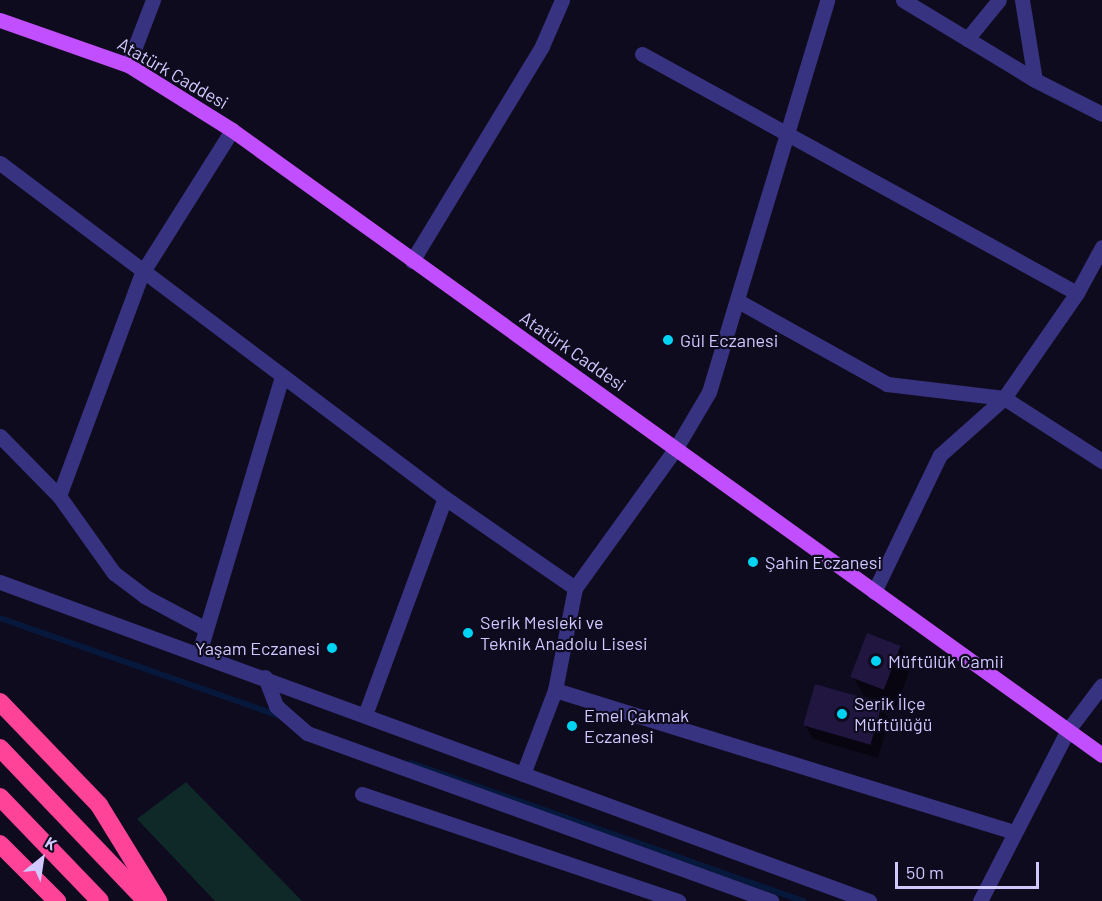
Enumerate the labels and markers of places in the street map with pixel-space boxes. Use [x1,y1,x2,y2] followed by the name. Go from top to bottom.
[680,329,778,351] place label: Gül Eczanesi
[661,333,675,347] marker: Gül Eczanesi
[765,551,882,573] place label: Şahin Eczanesi
[746,555,760,569] marker: Şahin Eczanesi
[480,612,648,654] place label: Serik Mesleki ve Teknik Anadolu Lisesi
[461,626,475,640] marker: Serik Mesleki ve Teknik Anadolu Lisesi
[195,637,320,659] place label: Yaşam Eczanesi
[325,641,339,655] marker: Yaşam Eczanesi
[888,650,1004,672] place label: Müftülük Camii
[869,654,883,668] marker: Müftülük Camii
[854,693,932,736] place label: Serik İlçe Müftülüğü
[584,705,689,748] place label: Emel Çakmak Eczanesi
[835,707,849,721] marker: Serik İlçe Müftülüğü
[565,719,579,733] marker: Emel Çakmak Eczanesi

